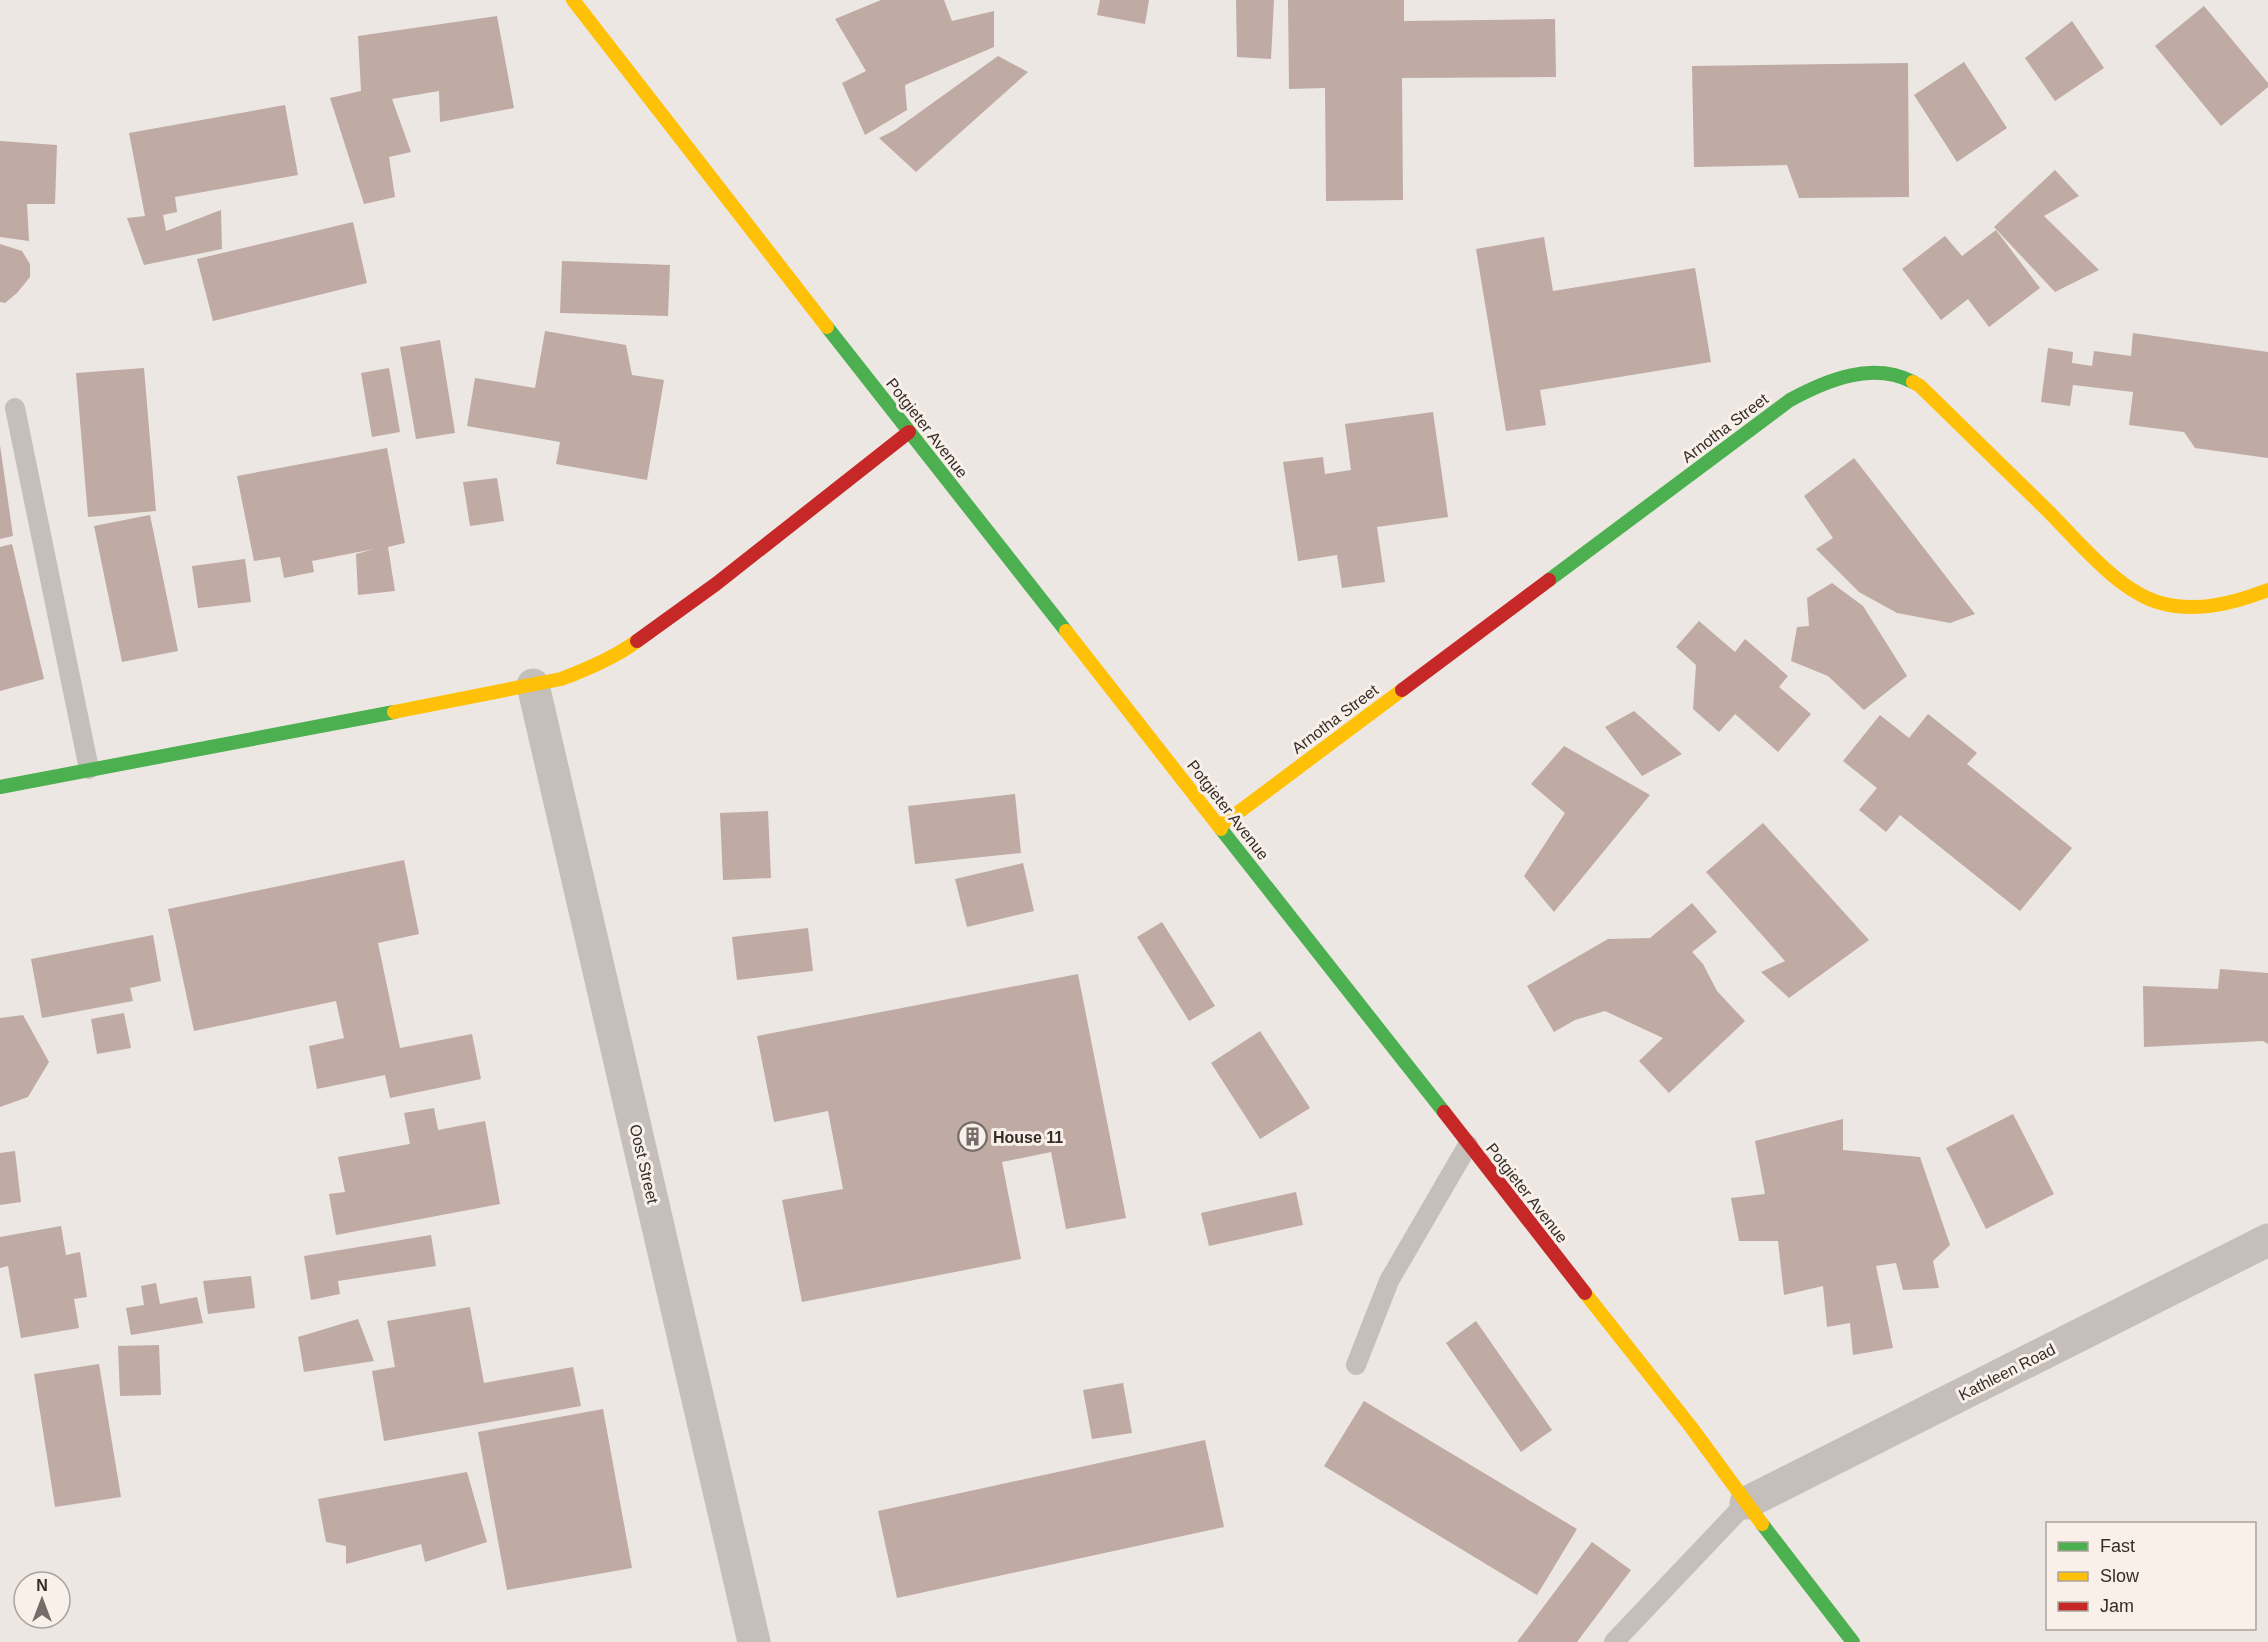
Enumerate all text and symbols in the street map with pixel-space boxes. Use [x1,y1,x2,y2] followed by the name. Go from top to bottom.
[883,375,971,481] street label: Potgieter Avenue
[1679,390,1772,466] street label: Arnotha Street
[1289,681,1382,757] street label: Arnotha Street
[1184,757,1272,863] street label: Potgieter Avenue
[956,1121,988,1153] building icon: House 11
[627,1123,662,1206] street label: Oost Street
[993,1129,1063,1146] place label: House 11
[1483,1140,1571,1246] street label: Potgieter Avenue
[1956,1340,2058,1404] street label: Kathleen Road
[2046,1522,2256,1630] legend
[2100,1536,2135,1556] text: Fast
[2100,1566,2140,1586] text: Slow
[12,1570,72,1630] north arrow
[36,1577,48,1594] text: N
[2100,1596,2134,1616] text: Jam

